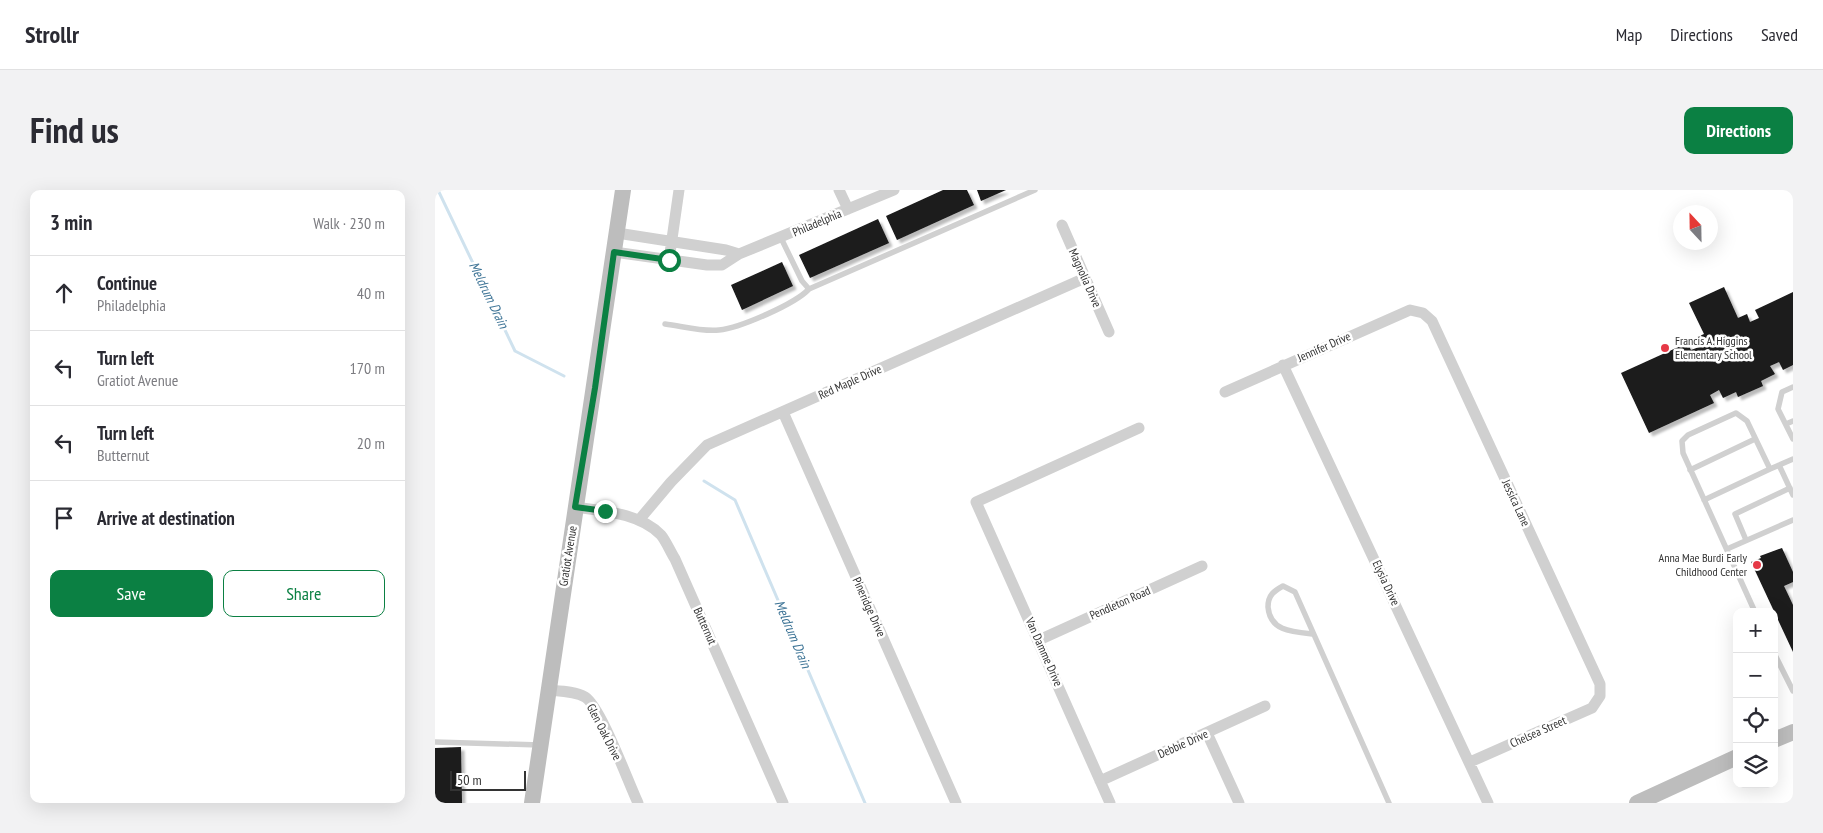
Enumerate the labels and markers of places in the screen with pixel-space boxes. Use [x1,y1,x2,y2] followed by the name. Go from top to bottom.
[1675,333,1752,362] place label: Francis A. Higgins Elementary School
[1659,342,1671,354] marker: Francis A. Higgins Elementary School
[1658,550,1748,579] place label: Anna Mae Burdi Early Childhood Center
[1751,559,1763,571] marker: Anna Mae Burdi Early Childhood Center

